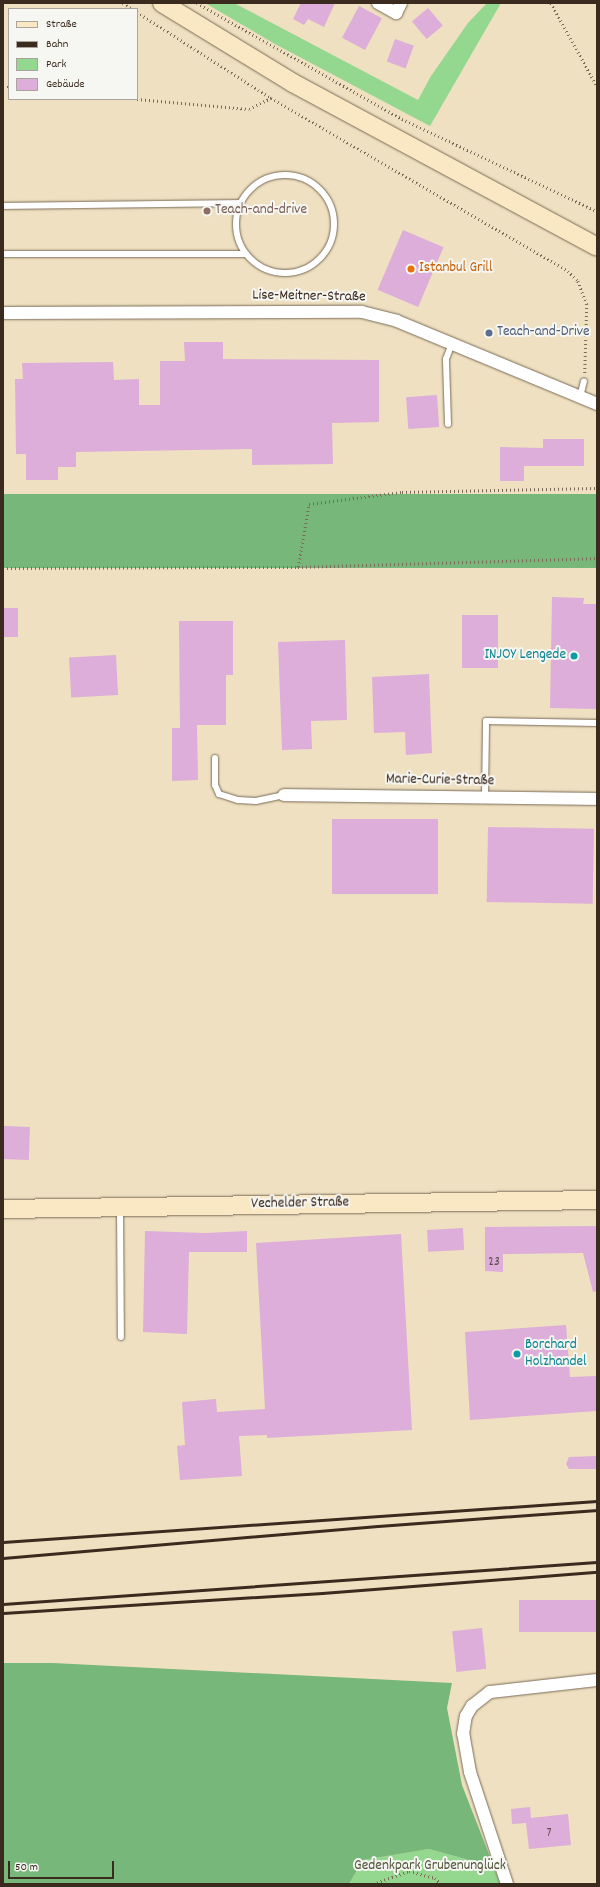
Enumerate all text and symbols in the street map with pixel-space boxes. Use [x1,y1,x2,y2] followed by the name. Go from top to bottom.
[8,8,138,100] legend
[46,16,77,33] text: Straße
[46,36,68,53] text: Bahn
[46,56,66,73] text: Park
[46,76,85,93] text: Gebäude
[215,202,307,220] place label: Teach-and-drive
[202,206,212,216] marker: Teach-and-drive
[419,260,492,278] place label: Istanbul Grill
[406,264,416,274] marker: Istanbul Grill
[252,287,366,307] street label: Lise-Meitner-Straße
[497,324,590,342] place label: Teach-and-Drive
[484,328,494,338] marker: Teach-and-Drive
[484,647,566,665] place label: INJOY Lengede
[569,651,579,661] marker: INJOY Lengede
[386,771,494,791] street label: Marie-Curie-Straße
[251,1194,349,1214] street label: Vechelder Straße
[488,1255,500,1271] house number: 23
[525,1336,587,1371] place label: Borchard Holzhandel
[512,1349,522,1359] marker: Borchard Holzhandel
[547,1826,551,1842] house number: 7
[10,1853,116,1879] scale bar
[354,1858,506,1876] park label: Gedenkpark Grubenunglück
[15,1859,38,1876] text: 50 m

